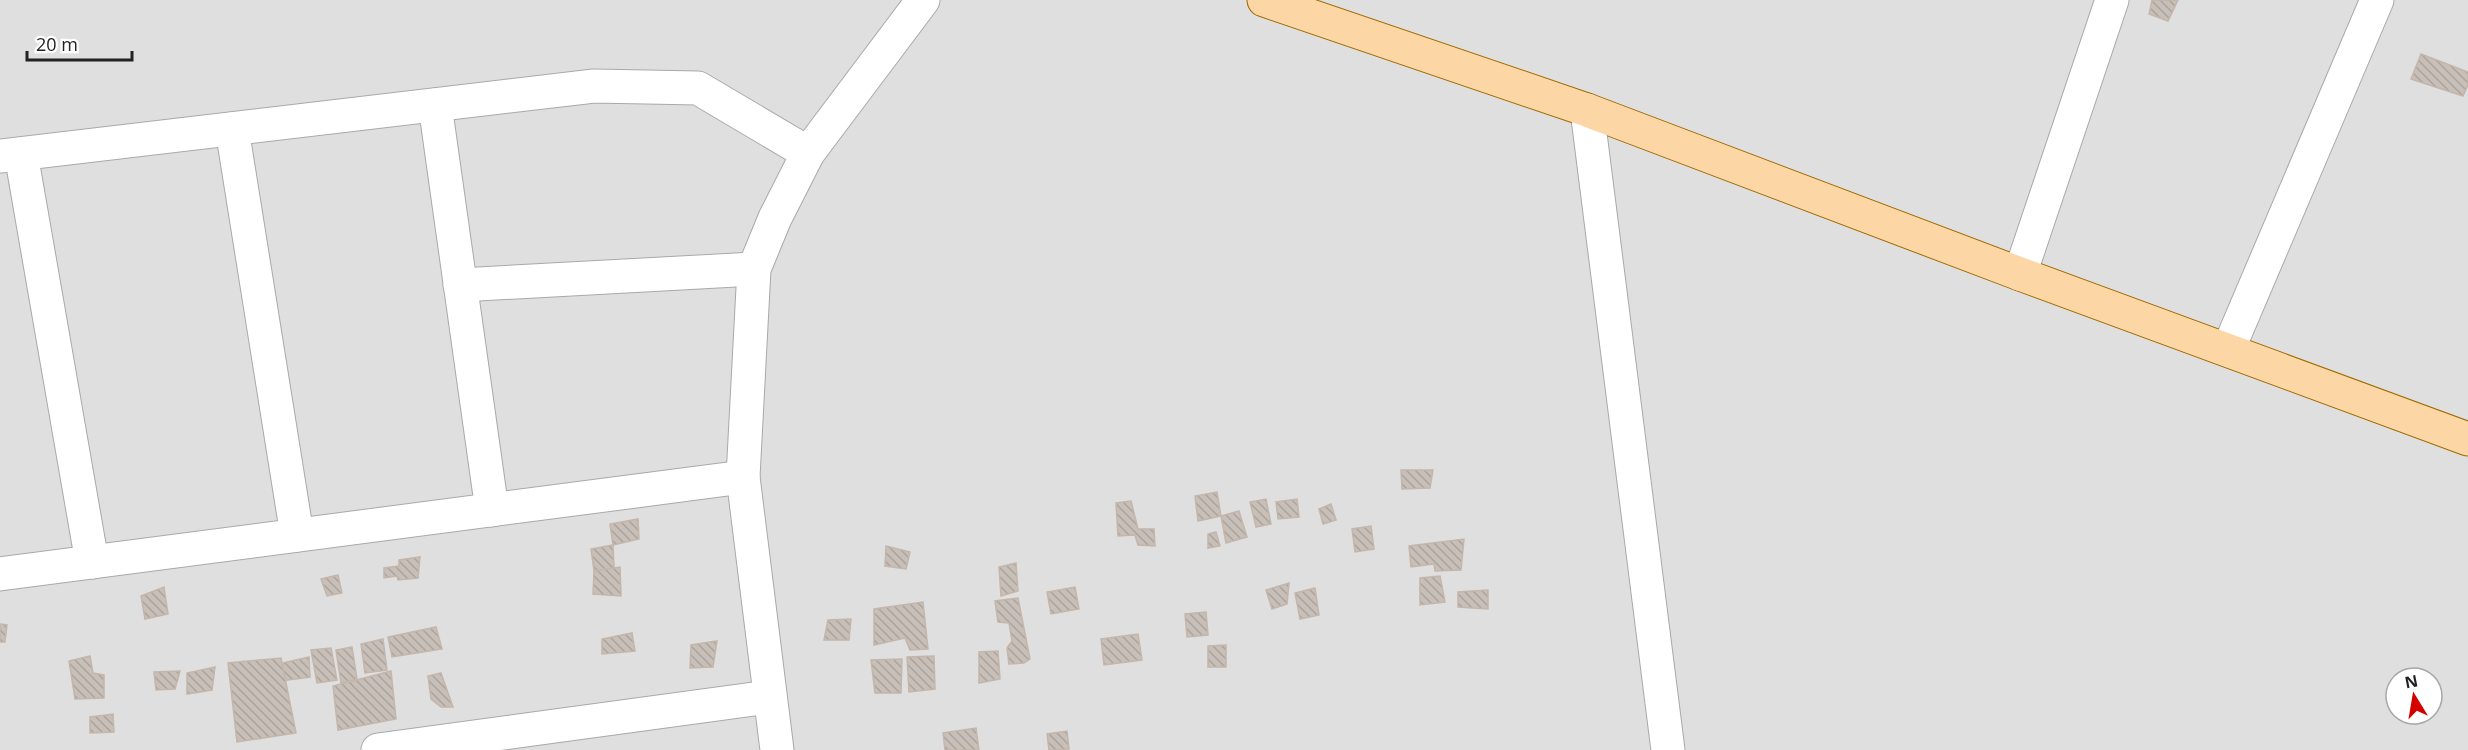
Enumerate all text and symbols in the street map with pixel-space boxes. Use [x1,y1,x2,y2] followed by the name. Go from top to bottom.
[27,24,132,62] scale bar
[36,32,78,56] text: 20 m
[2384,666,2444,726] north arrow
[2403,669,2420,693] text: N

